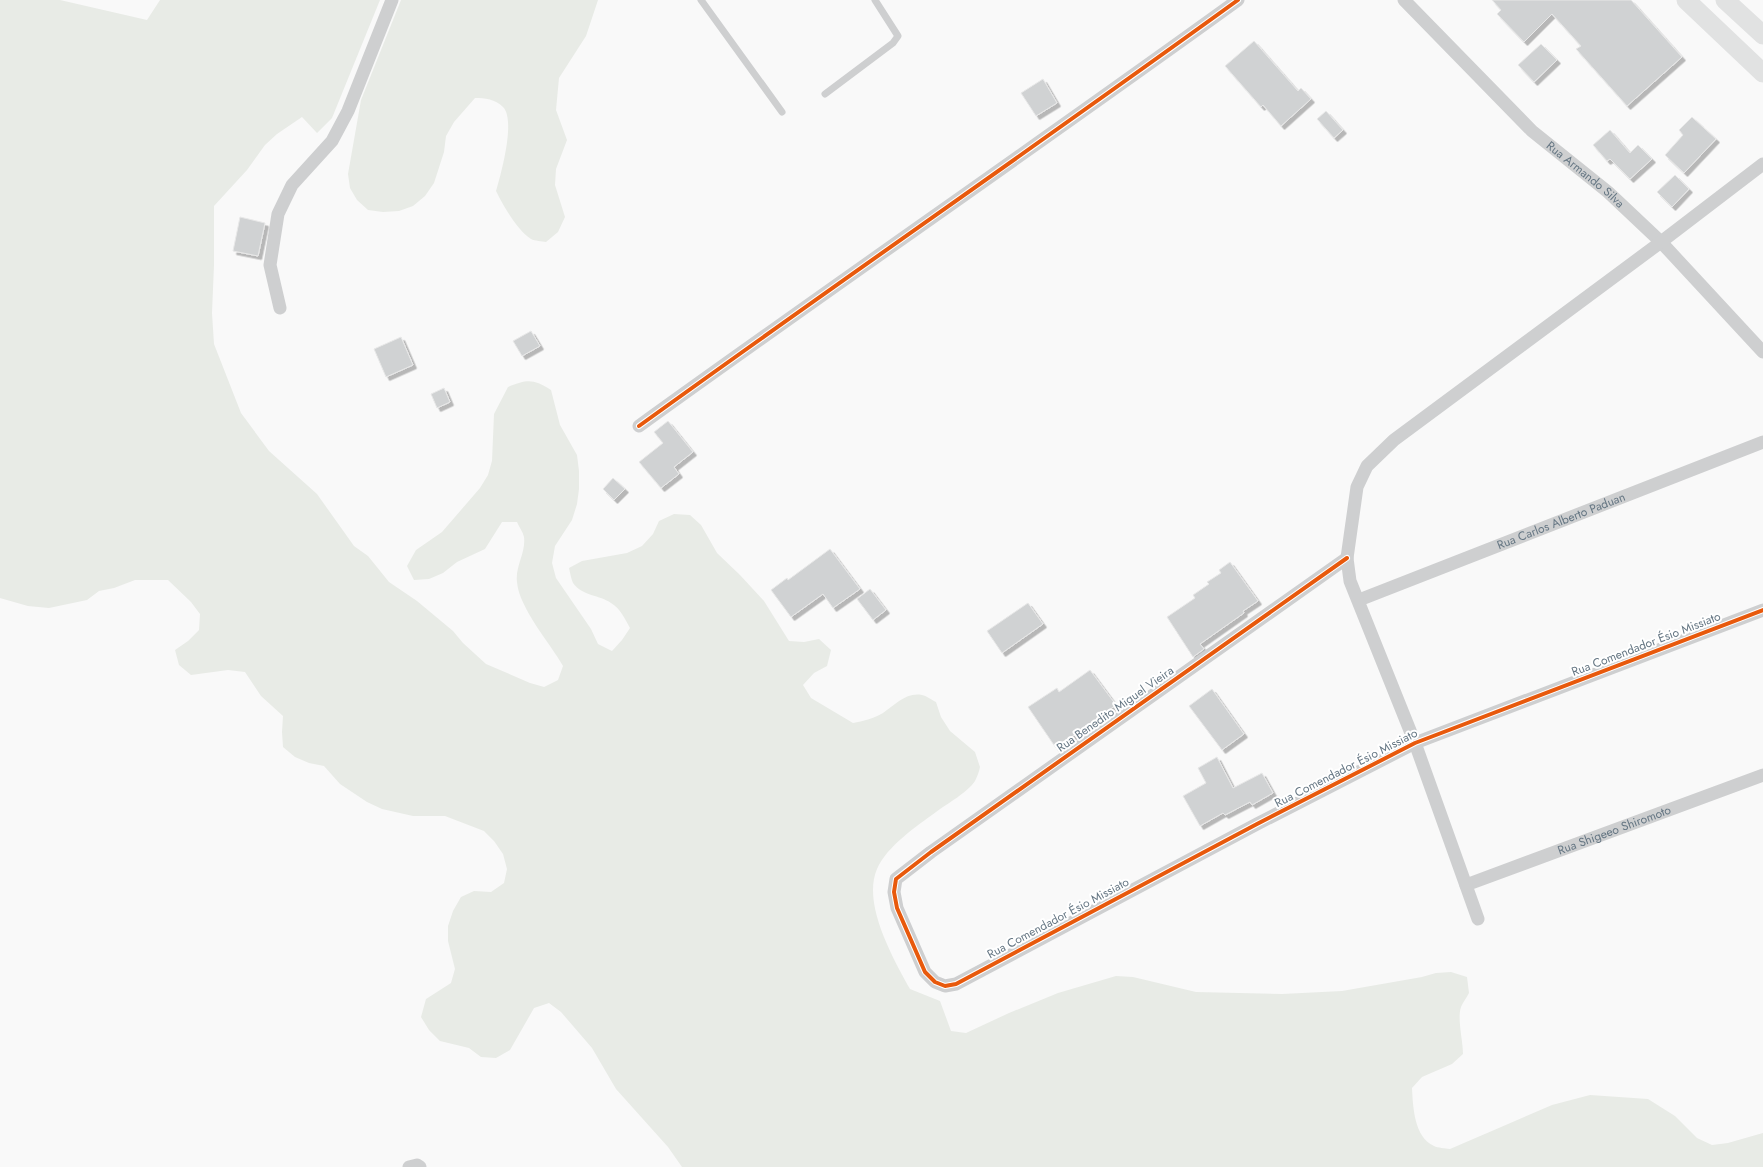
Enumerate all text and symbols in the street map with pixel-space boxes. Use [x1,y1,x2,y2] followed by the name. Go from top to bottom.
[1542,137,1629,212] street label: Rua Armando Silva
[1494,488,1628,554] street label: Rua Carlos Alberto Paduan
[1569,607,1724,681] street label: Rua Comendador Ésio Missiato
[1053,661,1177,756] street label: Rua Benedito Miguel Vieira
[1271,724,1421,812] street label: Rua Comendador Ésio Missiato
[1555,801,1674,859] street label: Rua Shigeeo Shiromoto
[984,873,1132,963] street label: Rua Comendador Ésio Missiato

